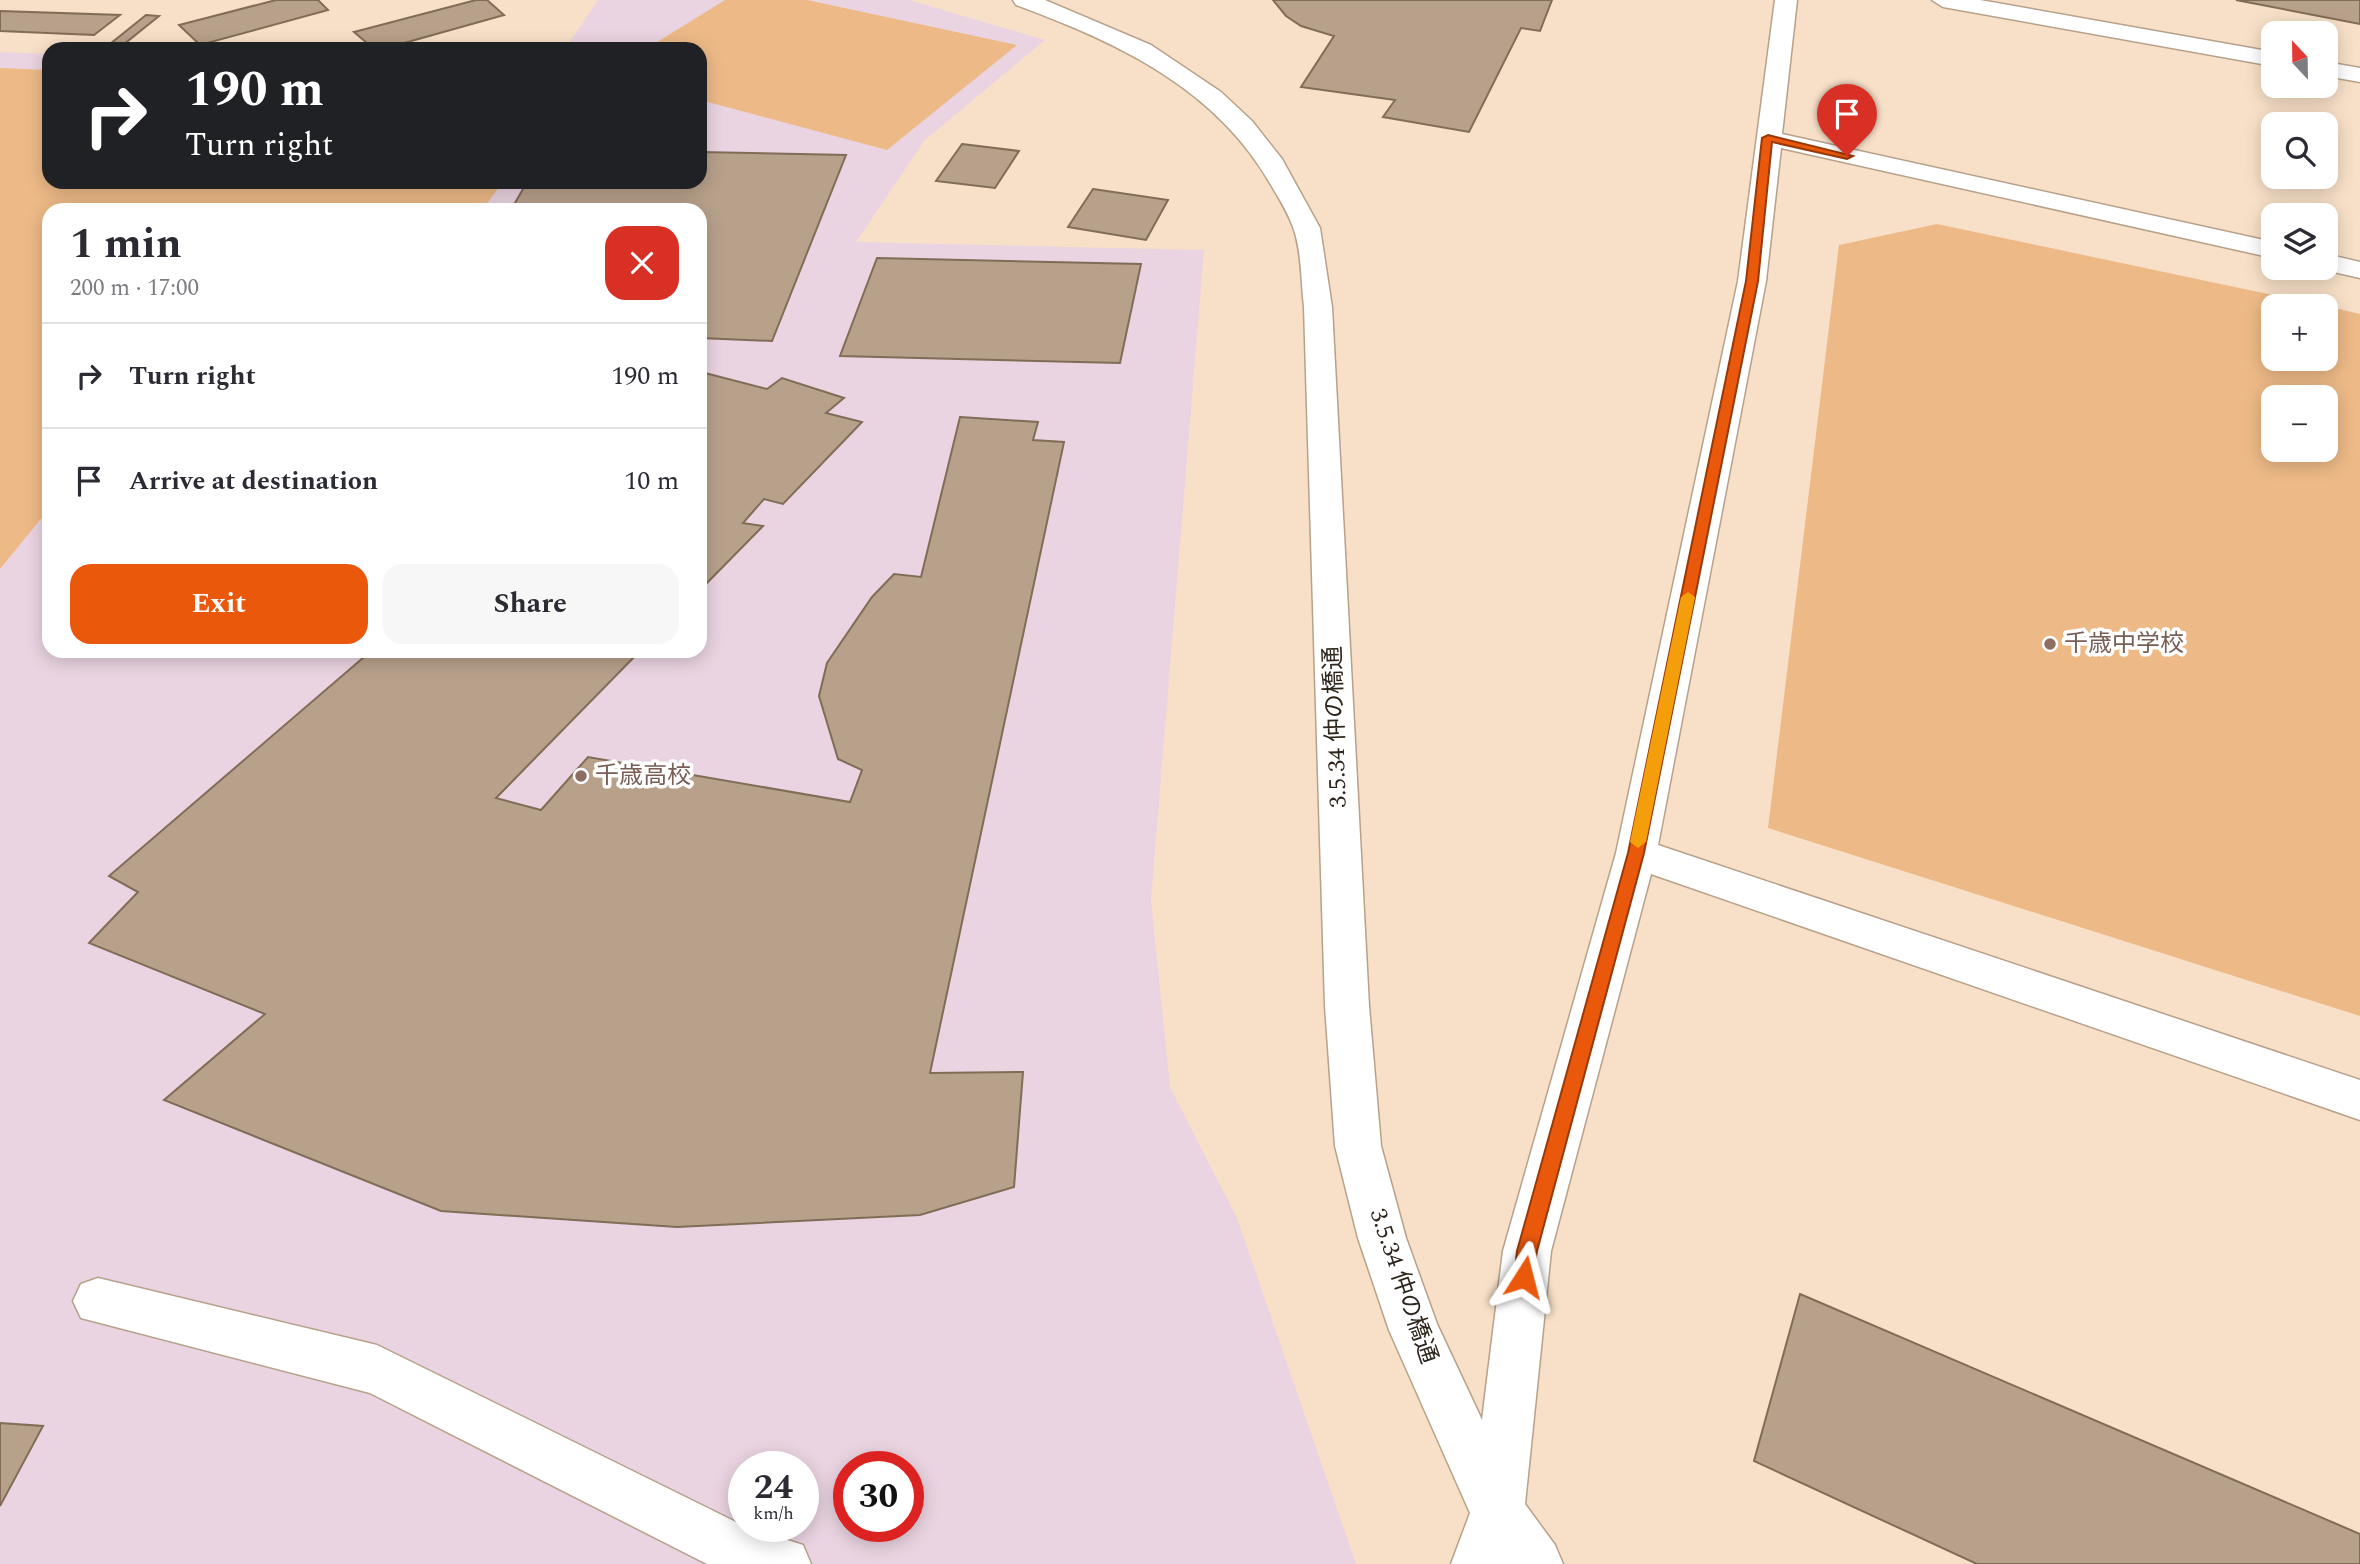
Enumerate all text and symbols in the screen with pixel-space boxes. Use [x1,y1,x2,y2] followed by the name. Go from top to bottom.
[2261,21,2338,98] north arrow
[2261,21,2338,462] map controls
[185,53,324,128] text: 190 m
[70,70,161,161] icon: right
[1817,84,1877,156] pin
[1828,95,1866,133] icon: arrive
[2261,112,2338,189] button: search
[185,121,333,170] text: Turn right
[2261,203,2338,280] button: layers
[70,213,182,276] text: 1 min
[605,226,679,300] button: close
[70,271,199,306] text: 200 m · 17:00
[2261,294,2338,371] button: +
[129,356,256,396] text: Turn right
[611,356,679,396] text: 190 m
[70,357,108,395] icon: right
[2261,385,2338,462] button: −
[129,461,378,501] text: Arrive at destination
[624,461,679,501] text: 10 m
[70,462,108,500] icon: arrive
[70,564,368,644] button: Exit
[382,564,679,644] button: Share
[2064,626,2184,662] place label: 千歳中学校
[2042,636,2058,652] marker: 千歳中学校
[1315,645,1357,809] street label: 3.5.34 仲の橋通
[595,758,691,794] place label: 千歳高校
[573,768,589,784] marker: 千歳高校
[1360,1204,1446,1368] street label: 3.5.34 仲の橋通
[1487,1240,1561,1314] position arrow
[833,1451,924,1542] speed limit sign: 30
[754,1461,793,1514] text: 24
[753,1500,794,1527] text: km/h

